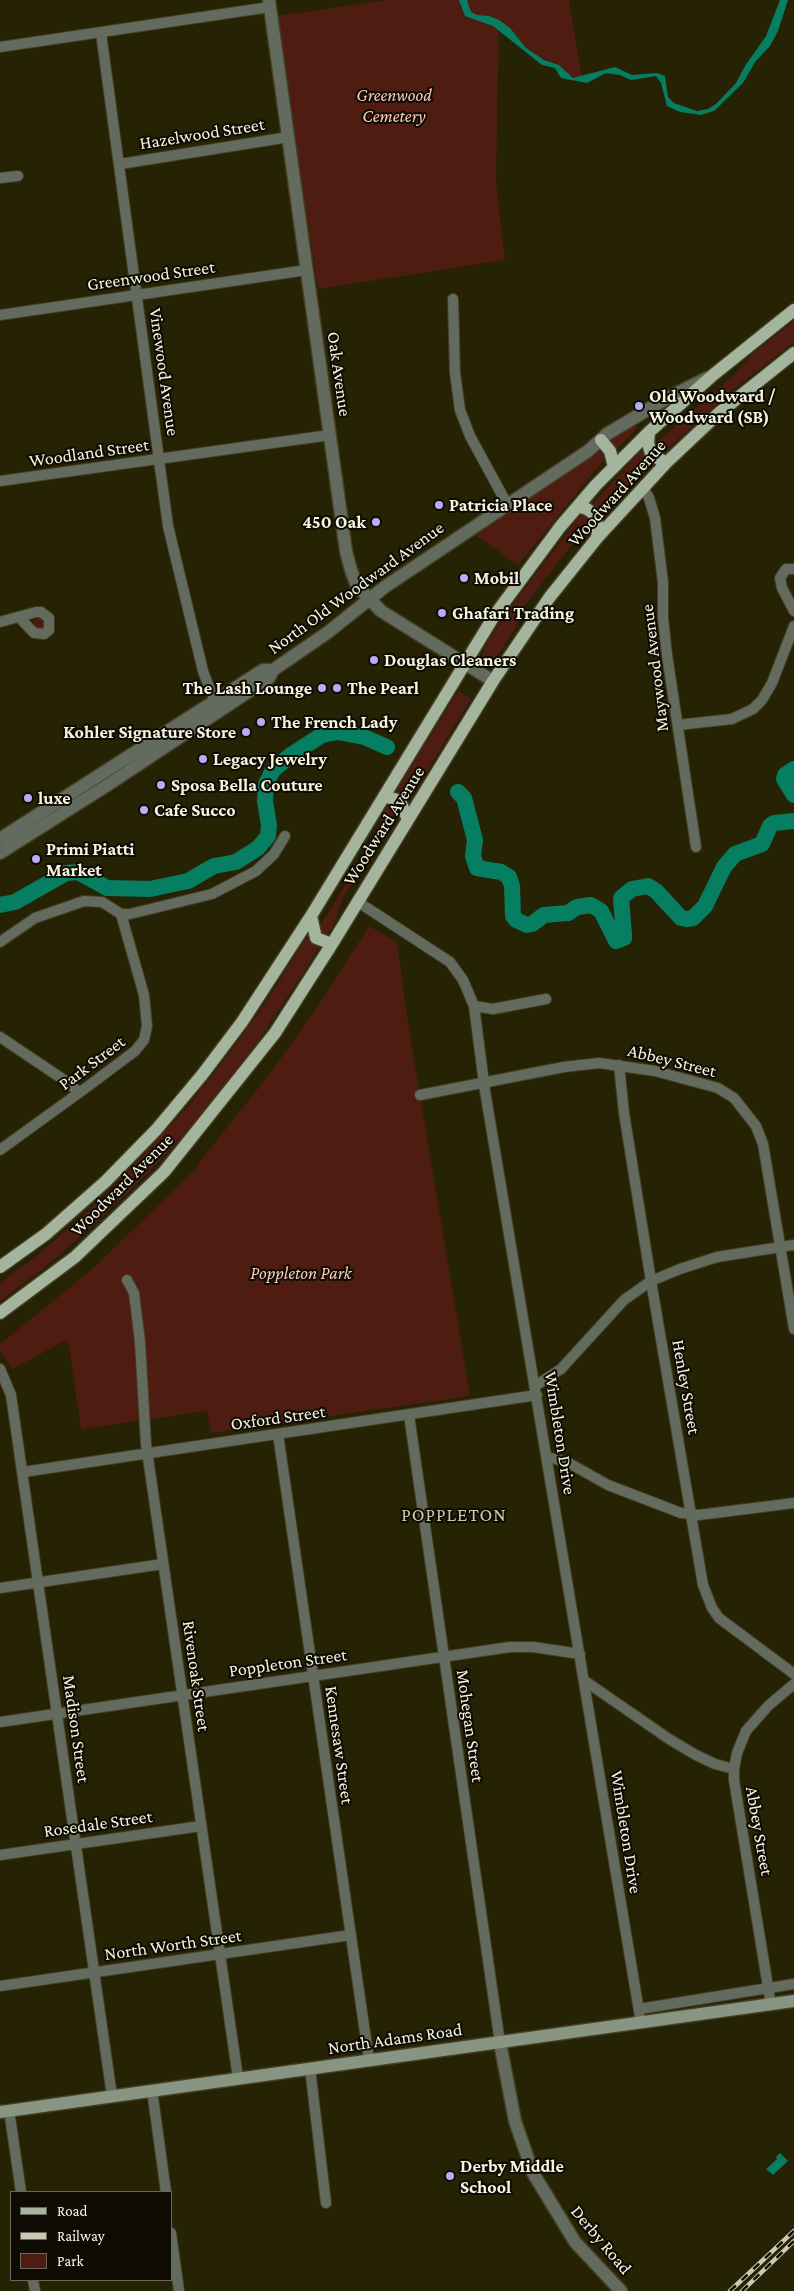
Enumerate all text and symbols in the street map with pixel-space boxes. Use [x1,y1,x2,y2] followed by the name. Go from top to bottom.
[356,84,432,126] park label: Greenwood Cemetery
[138,113,266,155] street label: Hazelwood Street
[86,256,216,296] street label: Greenwood Street
[144,307,184,437] street label: Vinewood Avenue
[322,330,356,418] street label: Oak Avenue
[649,385,775,428] place label: Old Woodward / Woodward (SB)
[633,400,645,412] marker: Old Woodward / Woodward (SB)
[28,434,150,472] street label: Woodland Street
[563,435,671,551] street label: Woodward Avenue
[449,494,552,516] place label: Patricia Place
[433,499,445,511] marker: Patricia Place
[302,511,366,533] place label: 450 Oak
[370,516,382,528] marker: 450 Oak
[264,517,448,659] street label: North Old Woodward Avenue
[474,567,519,589] place label: Mobil
[458,572,470,584] marker: Mobil
[452,602,574,624] place label: Ghafari Trading
[636,603,674,733] street label: Maywood Avenue
[436,607,448,619] marker: Ghafari Trading
[384,649,516,671] place label: Douglas Cleaners
[368,654,380,666] marker: Douglas Cleaners
[183,677,312,699] place label: The Lash Lounge
[347,677,419,699] place label: The Pearl
[316,682,328,694] marker: The Lash Lounge
[331,682,343,694] marker: The Pearl
[271,711,397,733] place label: The French Lady
[255,716,267,728] marker: The French Lady
[63,721,236,743] place label: Kohler Signature Store
[240,726,252,738] marker: Kohler Signature Store
[213,748,327,770] place label: Legacy Jewelry
[197,753,209,765] marker: Legacy Jewelry
[339,762,429,890] street label: Woodward Avenue
[171,774,323,796] place label: Sposa Bella Couture
[155,779,167,791] marker: Sposa Bella Couture
[38,787,71,809] place label: luxe
[22,792,34,804] marker: luxe
[154,799,236,821] place label: Cafe Succo
[138,804,150,816] marker: Cafe Succo
[46,838,135,881] place label: Primi Piatti Market
[30,853,42,865] marker: Primi Piatti Market
[55,1031,129,1095] street label: Park Street
[626,1040,718,1082] street label: Abbey Street
[66,1129,178,1241] street label: Woodward Avenue
[250,1262,352,1284] park label: Poppleton Park
[667,1338,705,1436] street label: Henley Street
[540,1370,580,1496] street label: Wimbleton Drive
[229,1401,327,1435] street label: Oxford Street
[400,1504,508,1526] district label: POPPLETON
[178,1619,214,1733] street label: Rivenoak Street
[228,1644,348,1682] street label: Poppleton Street
[451,1668,489,1784] street label: Mohegan Street
[58,1674,94,1784] street label: Madison Street
[320,1684,358,1806] street label: Kennesaw Street
[606,1769,646,1895] street label: Wimbleton Drive
[741,1785,777,1877] street label: Abbey Street
[42,1806,154,1842] street label: Rosedale Street
[103,1925,243,1965] street label: North Worth Street
[326,2019,464,2059] street label: North Adams Road
[460,2155,564,2198] place label: Derby Middle School
[444,2170,456,2182] marker: Derby Middle School
[10,2191,172,2281] legend
[566,2201,636,2279] street label: Derby Road
[57,2203,87,2219] text: Road
[57,2228,105,2244] text: Railway
[57,2253,84,2269] text: Park

